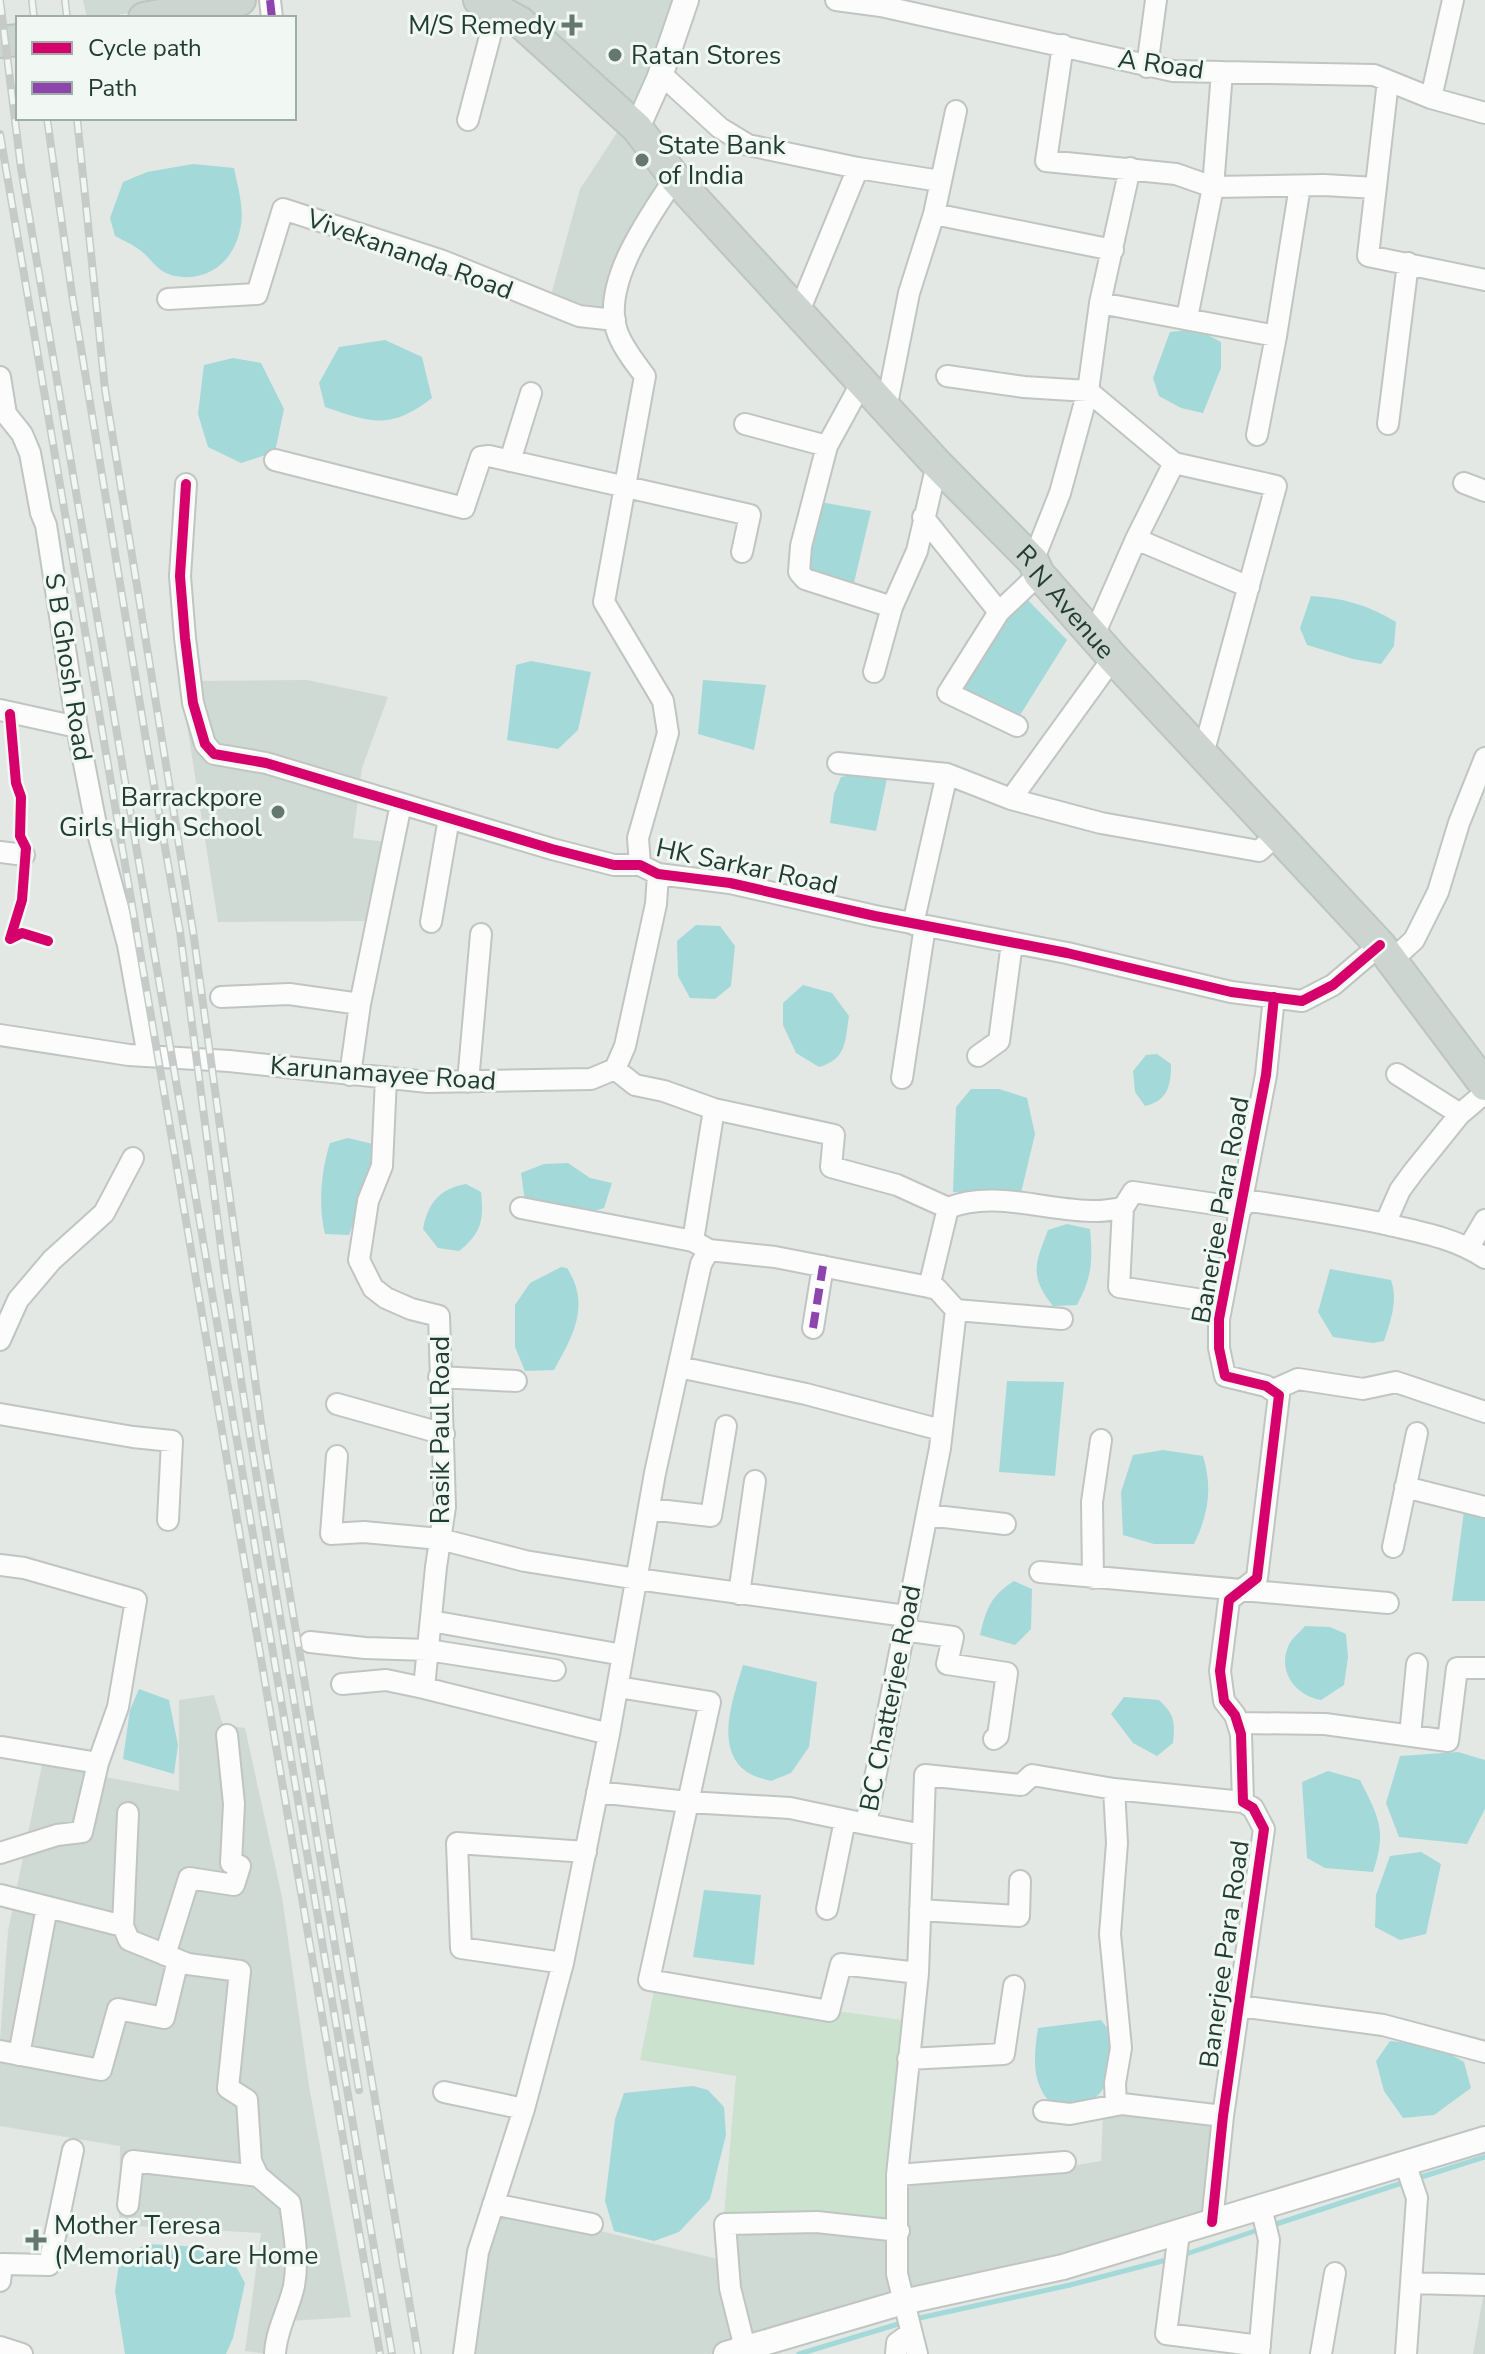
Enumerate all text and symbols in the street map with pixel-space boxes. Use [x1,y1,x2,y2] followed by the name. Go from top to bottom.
[408,8,557,43] place label: M/S Remedy
[16,16,296,120] legend
[563,16,581,34] marker: M/S Remedy
[88,32,202,64] text: Cycle path
[631,38,781,73] place label: Ratan Stores
[1116,41,1206,88] street label: A Road
[606,46,624,64] marker: Ratan Stores
[88,72,137,104] text: Path
[658,128,786,193] place label: State Bank of India
[633,151,651,169] marker: State Bank of India
[301,201,518,308] street label: Vivekananda Road
[1008,537,1123,667] street label: R N Avenue
[36,571,101,763] street label: S B Ghosh Road
[59,780,262,845] place label: Barrackpore Girls High School
[269,803,287,821] marker: Barrackpore Girls High School
[653,830,841,903] street label: HK Sarkar Road
[269,1048,497,1099] street label: Karunamayee Road
[1183,1094,1258,1326] street label: Banerjee Para Road
[423,1336,458,1524] street label: Rasik Paul Road
[851,1582,930,1814] street label: BC Chatterjee Road
[1191,1838,1258,2070] street label: Banerjee Para Road
[54,2208,318,2273] place label: Mother Teresa (Memorial) Care Home
[25,2229,47,2251] marker: Mother Teresa (Memorial) Care Home

